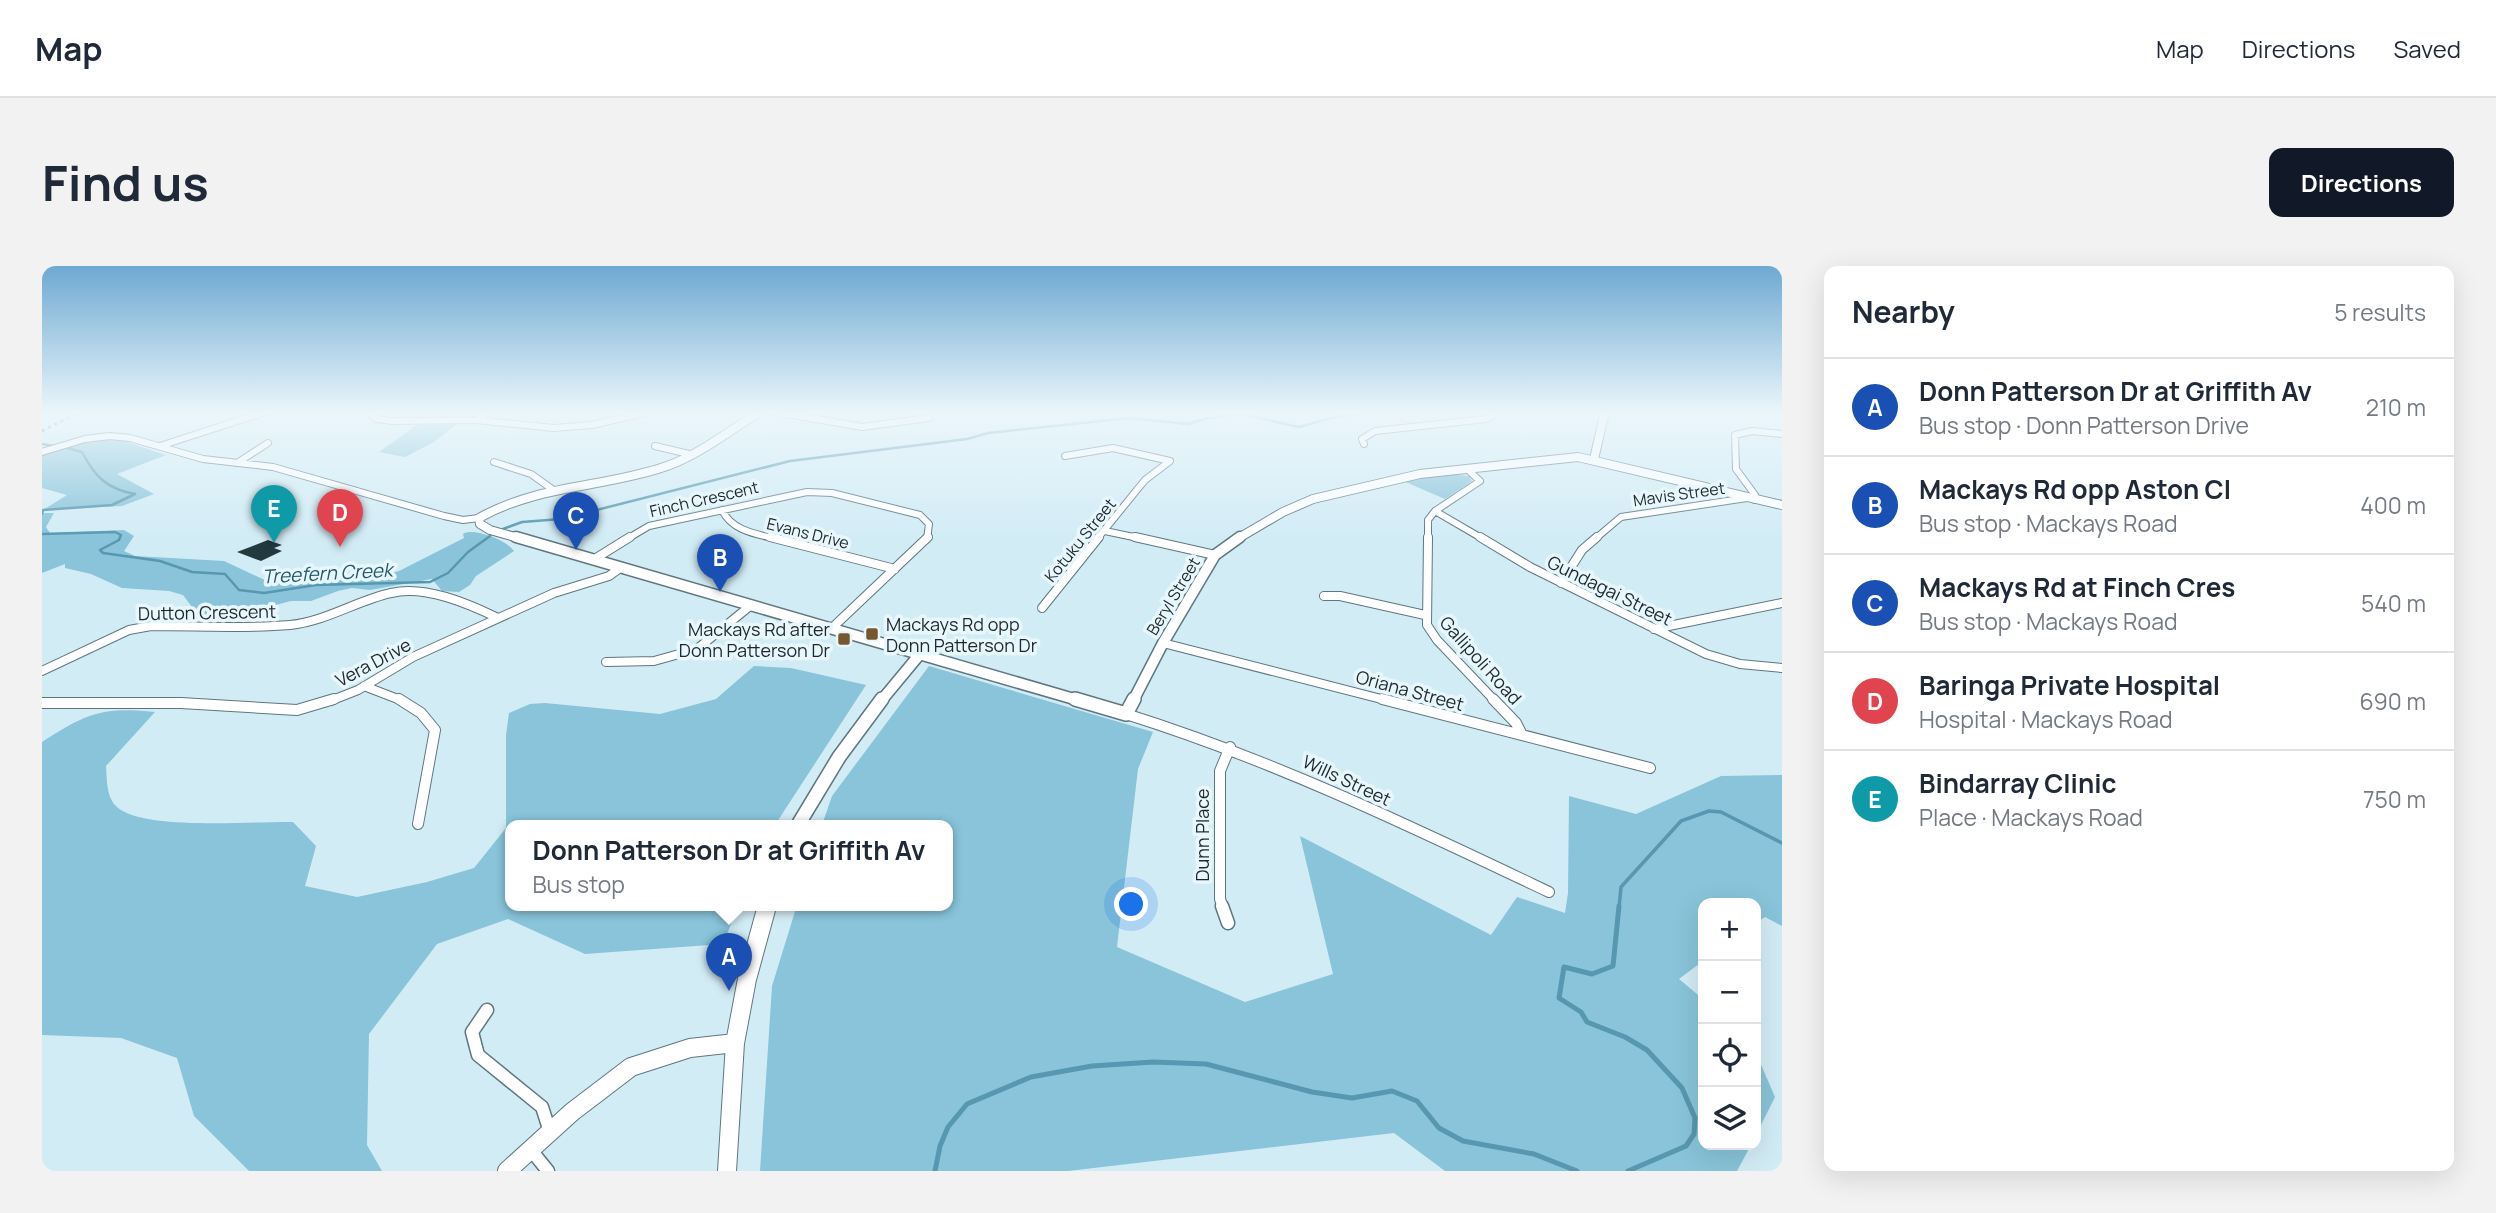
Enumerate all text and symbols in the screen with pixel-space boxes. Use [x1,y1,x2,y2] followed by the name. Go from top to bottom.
[35,26,103,71] text: Map
[2156,32,2204,65] text: Map
[2242,32,2355,65] text: Directions
[2393,32,2461,65] text: Saved
[2269,148,2454,217] button: Directions
[42,149,209,216] text: Find us
[1852,291,1955,332] text: Nearby
[2334,296,2426,328] text: 5 results
[1919,373,2312,409] text: Donn Patterson Dr at Griffith Av
[1867,391,1883,423] text: A
[2366,391,2426,423] text: 210 m
[1919,409,2249,441] text: Bus stop · Donn Patterson Drive
[1919,471,2231,507] text: Mackays Rd opp Aston Cl
[647,476,761,522] street label: Finch Crescent
[1632,477,1726,511] street label: Mavis Street
[251,485,297,543] pin: E
[317,489,363,547] pin: D
[1868,489,1882,521] text: B
[2360,489,2426,521] text: 400 m
[553,492,599,550] pin: C
[1039,493,1121,587] street label: Kotuku Street
[1919,507,2178,539] text: Bus stop · Mackays Road
[765,512,851,554] street label: Evans Drive
[697,534,743,592] pin: B
[1544,549,1676,631] street label: Gundagai Street
[1141,553,1205,639] street label: Beryl Street
[261,556,395,589] water label: Treefern Creek
[1919,569,2235,605] text: Mackays Rd at Finch Cres
[1867,587,1884,619] text: C
[2361,587,2426,619] text: 540 m
[138,599,276,625] street label: Dutton Crescent
[1919,605,2178,637] text: Bus stop · Mackays Road
[1435,611,1527,709] street label: Gallipoli Road
[886,612,1038,657] place label: Mackays Rd opp Donn Patterson Dr
[679,617,831,662] place label: Mackays Rd after Donn Patterson Dr
[864,626,880,642] marker: Mackays Rd opp Donn Patterson Dr
[836,631,852,647] marker: Mackays Rd after Donn Patterson Dr
[331,632,415,692] street label: Vera Drive
[1353,664,1467,716] street label: Oriana Street
[1919,667,2220,703] text: Baringa Private Hospital
[1867,685,1883,717] text: D
[2360,685,2426,717] text: 690 m
[1919,703,2173,735] text: Hospital · Mackays Road
[1299,749,1395,811] street label: Wills Street
[1919,765,2116,801] text: Bindarray Clinic
[1868,783,1882,815] text: E
[2363,783,2426,815] text: 750 m
[1190,788,1214,882] street label: Dunn Place
[1919,801,2143,833] text: Place · Mackays Road
[505,820,953,911] popup
[533,832,926,868] text: Donn Patterson Dr at Griffith Av
[533,868,625,900] text: Bus stop
[1114,887,1148,921] your location
[1698,898,1761,1150] map controls
[1698,898,1761,961] button: +
[706,933,752,991] pin: A
[1698,961,1761,1024] button: −
[1698,1024,1761,1087] button: locate
[1698,1087,1761,1150] button: layers

